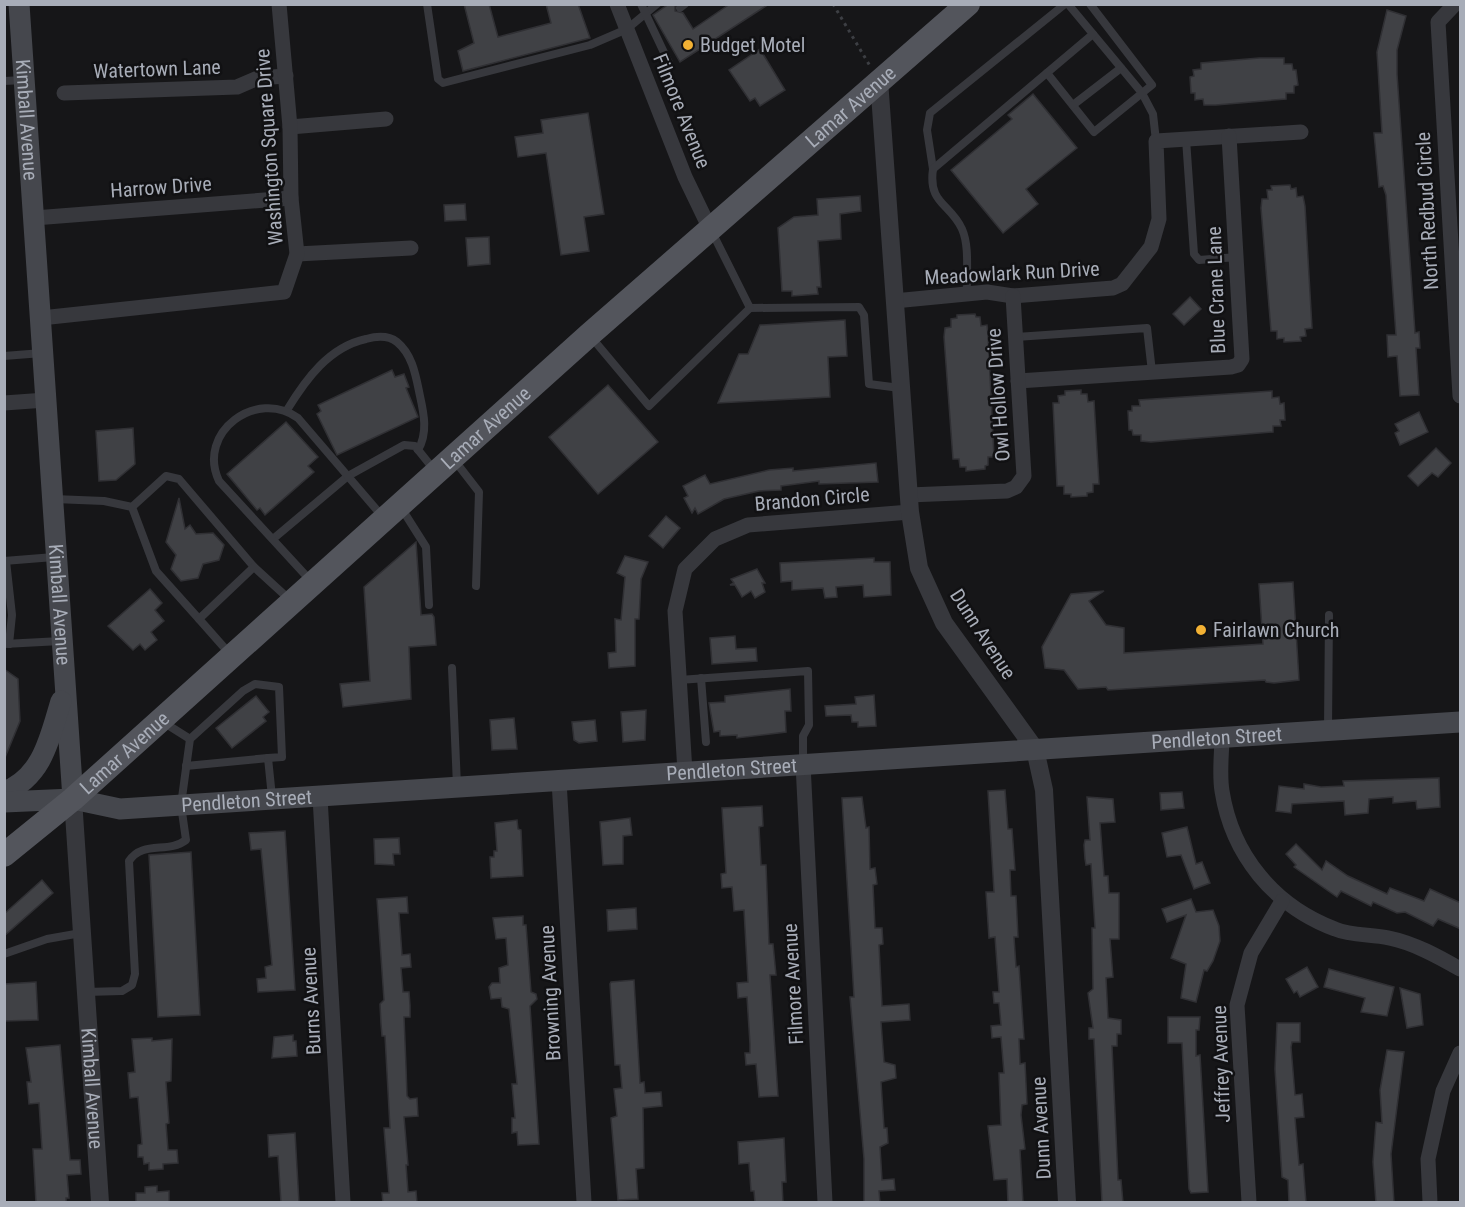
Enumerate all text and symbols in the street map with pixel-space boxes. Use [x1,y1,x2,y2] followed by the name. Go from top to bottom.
[700,33,805,57] place label: Budget Motel
[681,38,695,52] marker: Budget Motel
[250,48,288,246] street label: Washington Square Drive
[648,50,716,172] street label: Filmore Avenue
[93,55,221,83] street label: Watertown Lane
[11,58,43,181] street label: Kimball Avenue
[800,61,901,153] street label: Lamar Avenue
[1411,131,1443,291] street label: North Redbud Circle
[110,171,212,203] street label: Harrow Drive
[1202,226,1230,354] street label: Blue Crane Lane
[924,256,1100,290] street label: Meadowlark Run Drive
[981,328,1015,462] street label: Owl Hollow Drive
[436,381,535,474] street label: Lamar Avenue
[754,482,870,516] street label: Brandon Circle
[44,543,76,666] street label: Kimball Avenue
[945,584,1021,684] street label: Dunn Avenue
[1213,618,1339,642] place label: Fairlawn Church
[1194,623,1208,637] marker: Fairlawn Church
[75,706,174,799] street label: Lamar Avenue
[1150,722,1283,754] street label: Pendleton Street
[666,753,798,786] street label: Pendleton Street
[181,785,313,817] street label: Pendleton Street
[778,923,808,1045] street label: Filmore Avenue
[534,925,566,1061] street label: Browning Avenue
[296,947,326,1055] street label: Burns Avenue
[1207,1005,1235,1123] street label: Jeffrey Avenue
[76,1027,108,1150] street label: Kimball Avenue
[1026,1076,1056,1180] street label: Dunn Avenue

